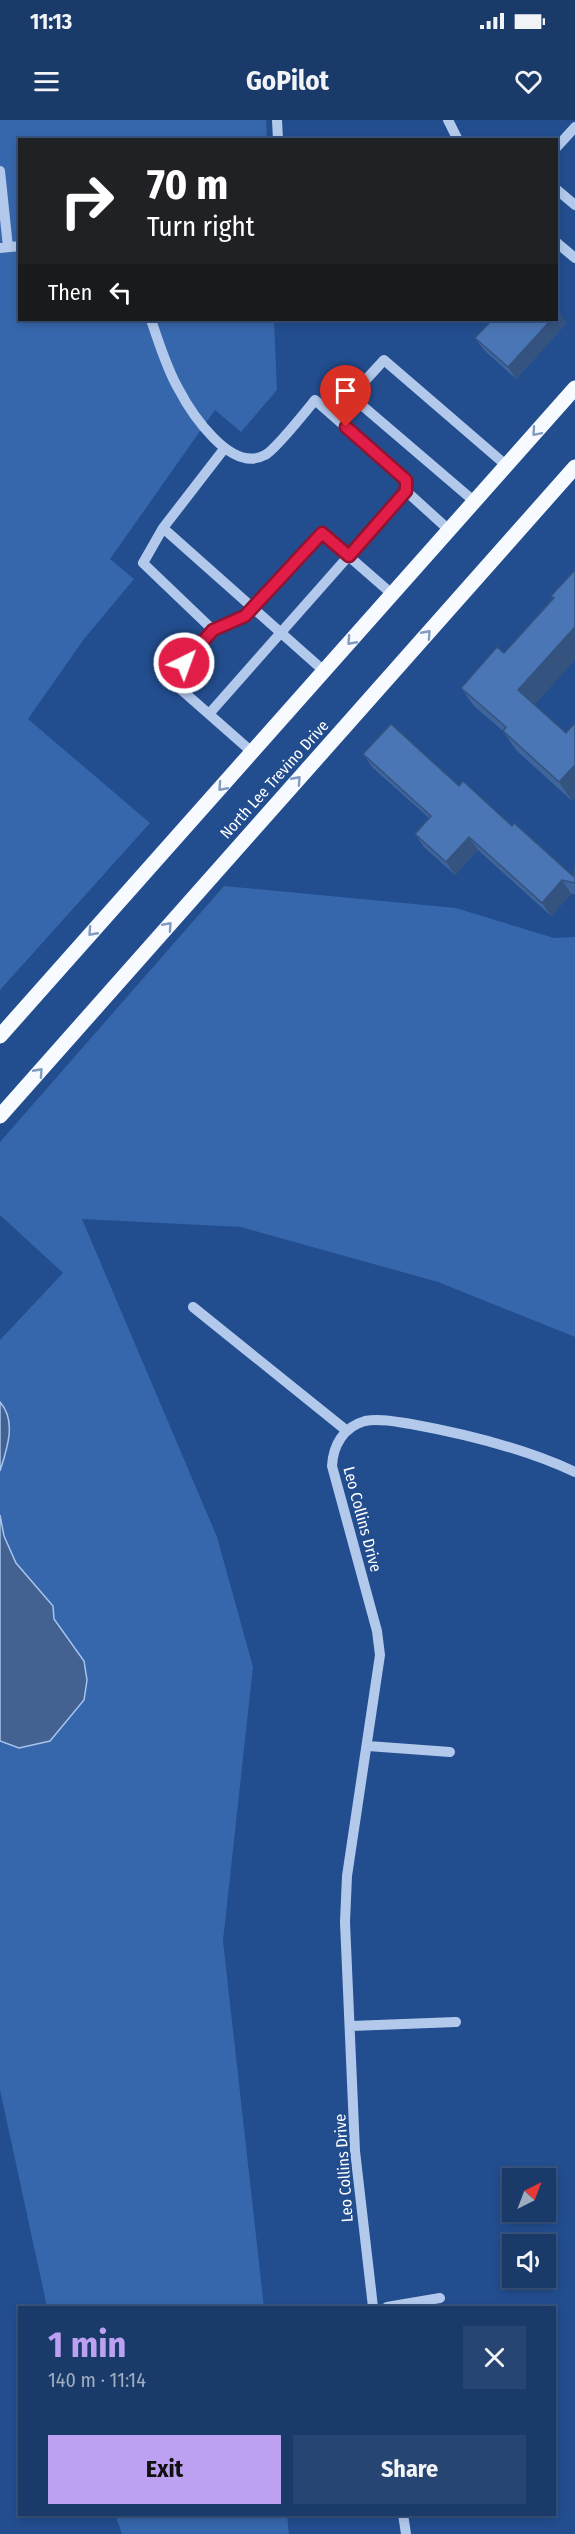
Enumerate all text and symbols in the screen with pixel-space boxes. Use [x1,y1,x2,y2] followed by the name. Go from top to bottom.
[30,8,72,35] text: 11:13
[30,65,63,98] icon: menu
[246,65,329,97] text: GoPilot
[512,65,545,98] icon: heart
[147,160,228,210] text: 70 m
[48,162,126,240] icon: right
[147,211,255,243] text: Turn right
[104,276,137,309] icon: left
[48,279,92,306] text: Then
[320,365,371,427] pin
[329,374,362,407] icon: arrive
[532,425,543,436] one-way arrow
[420,630,431,641] one-way arrow
[152,631,216,695] position arrow
[347,634,358,645] one-way arrow
[216,716,333,843] street label: North Lee Trevino Drive
[290,776,301,787] one-way arrow
[218,780,229,790] one-way arrow
[161,922,172,933] one-way arrow
[88,926,99,936] one-way arrow
[32,1068,43,1079] one-way arrow
[339,1464,386,1574] street label: Leo Collins Drive
[330,2113,357,2223] street label: Leo Collins Drive
[502,2168,556,2222] north arrow
[502,2168,556,2288] map controls
[502,2234,556,2288] button: sound
[48,2323,126,2367] text: 1 min
[463,2326,526,2389] button: close
[48,2368,146,2392] text: 140 m · 11:14
[48,2435,281,2504] button: Exit
[293,2435,526,2504] button: Share

